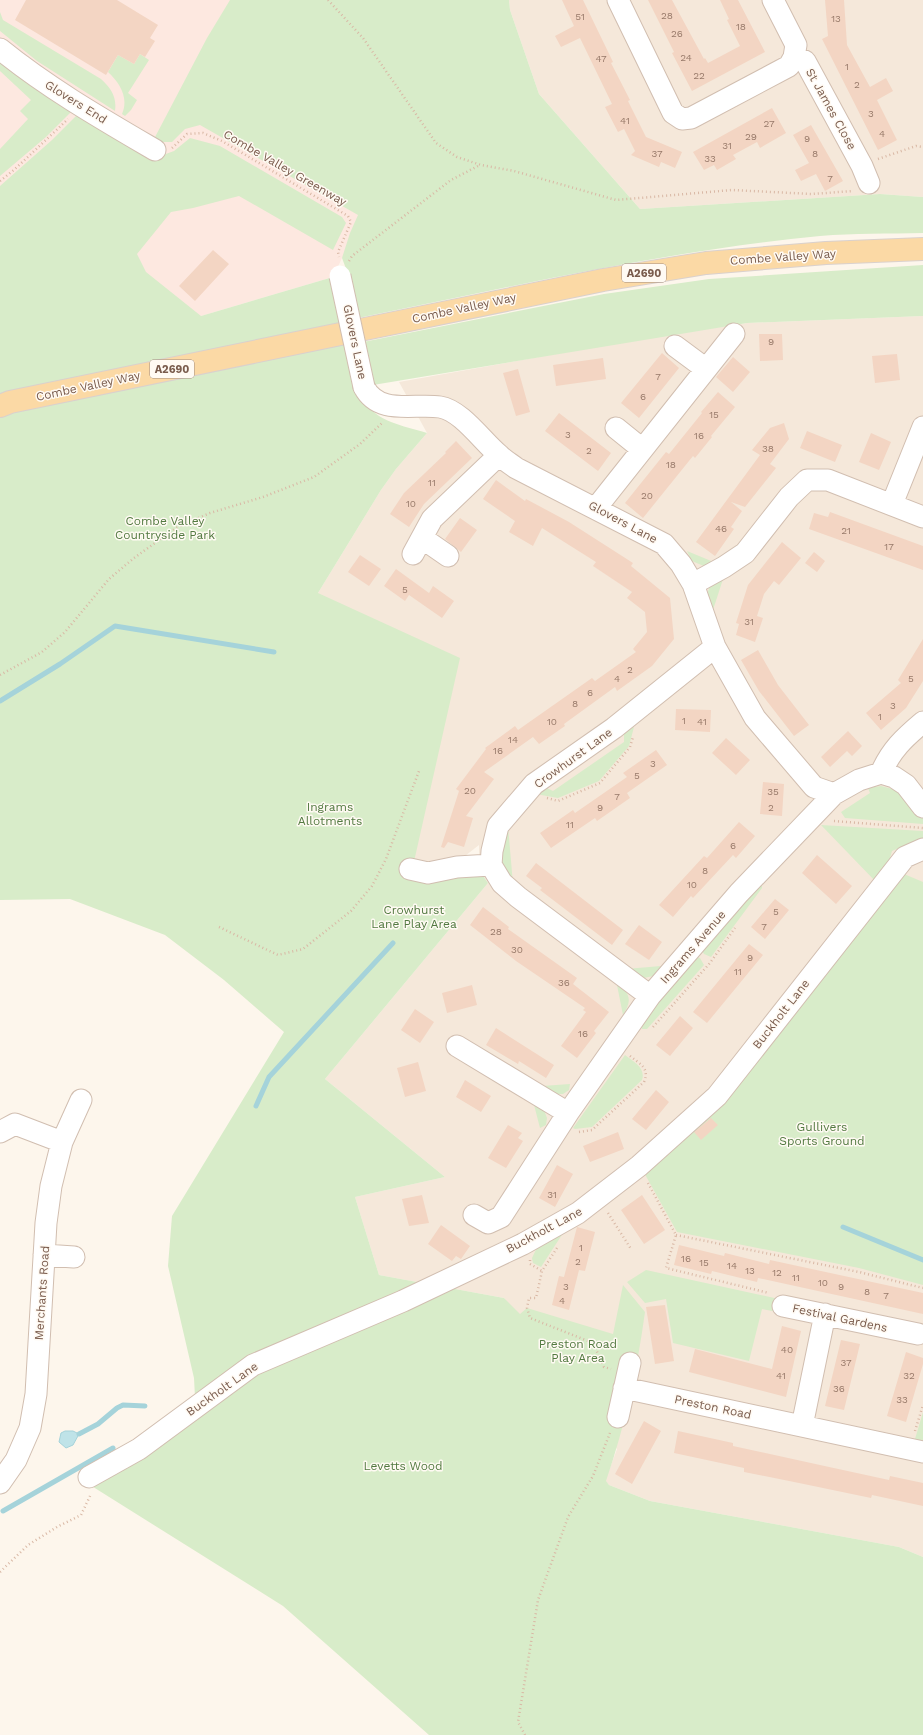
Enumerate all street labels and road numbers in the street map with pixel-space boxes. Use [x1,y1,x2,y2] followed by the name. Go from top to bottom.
[803,66,859,152] street label: St James Close
[42,77,110,127] street label: Glovers End
[221,127,350,209] street label: Combe Valley Greenway
[730,246,837,268] street label: Combe Valley Way
[622,264,666,282] road number: A2690
[411,290,518,326] street label: Combe Valley Way
[340,303,370,381] street label: Glovers Lane
[150,360,194,378] road number: A2690
[35,368,142,404] street label: Combe Valley Way
[586,498,660,546] street label: Glovers Lane
[531,725,615,791] street label: Crowhurst Lane
[657,907,729,987] street label: Ingrams Avenue
[750,976,813,1052] street label: Buckholt Lane
[504,1204,585,1256] street label: Buckholt Lane
[32,1245,52,1341] street label: Merchants Road
[791,1301,889,1335] street label: Festival Gardens
[183,1359,261,1419] street label: Buckholt Lane
[673,1392,753,1422] street label: Preston Road

